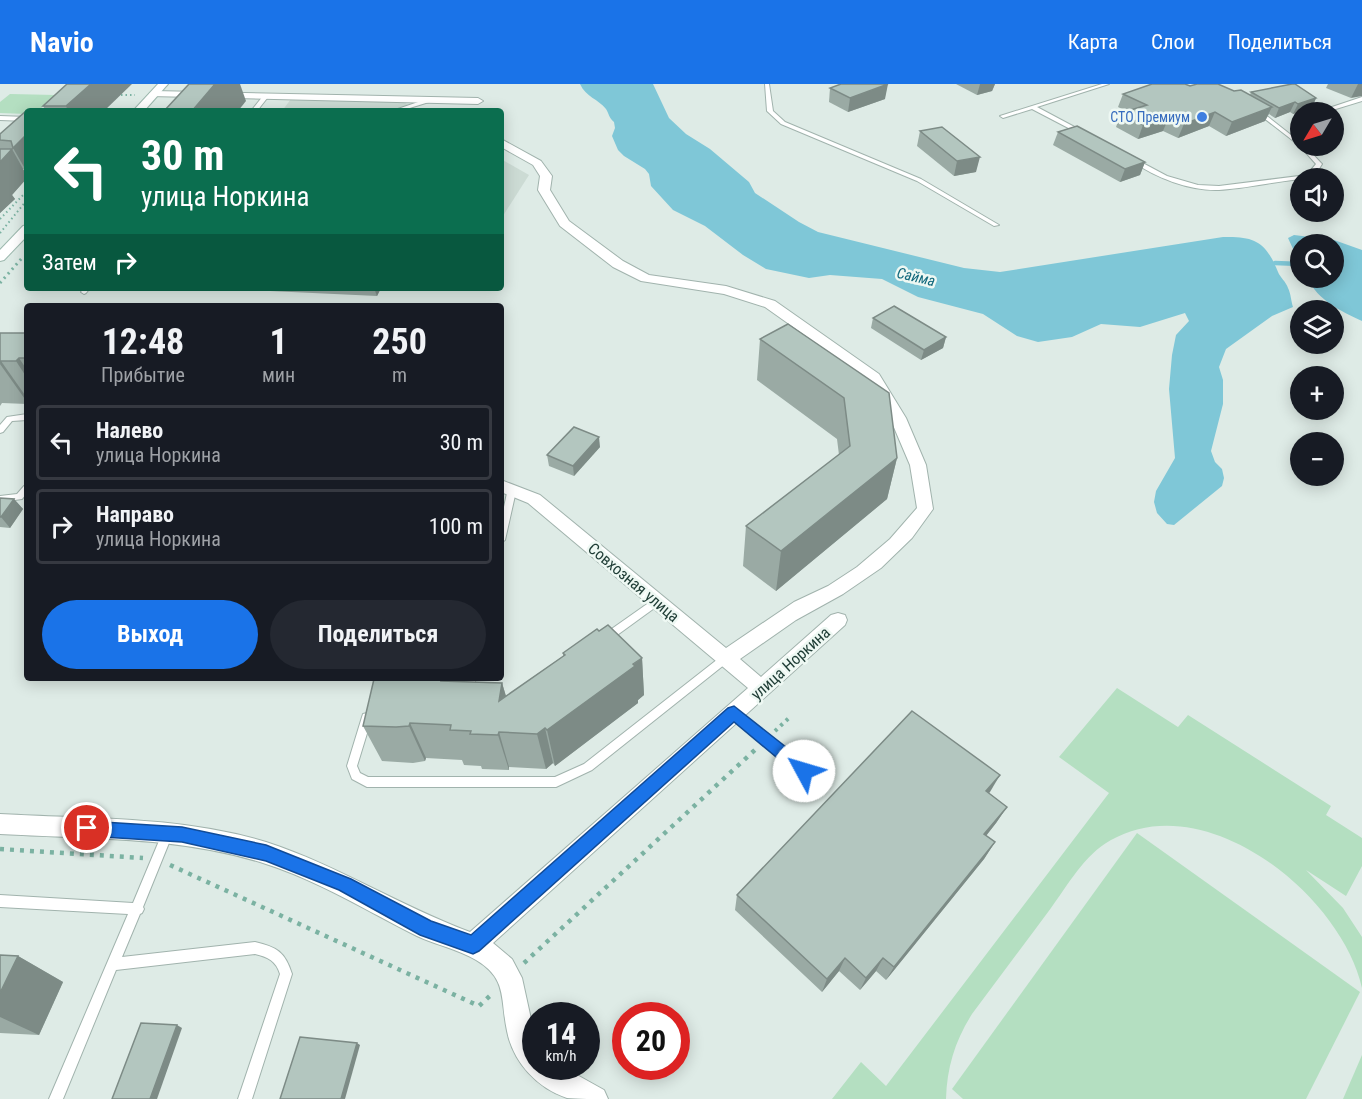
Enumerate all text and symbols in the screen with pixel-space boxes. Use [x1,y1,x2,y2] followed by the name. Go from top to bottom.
[30,26,94,59] text: Navio
[1068,30,1118,54] text: Карта
[1151,30,1195,54] text: Слои
[1228,30,1332,54] text: Поделиться
[1290,102,1344,156] north arrow
[1290,102,1344,486] map controls
[1110,109,1190,125] place label: СТО Премиум
[1195,110,1209,124] marker: СТО Премиум
[141,131,224,180] text: 30 m
[42,132,120,210] icon: left
[1290,168,1344,222] button: sound
[141,181,310,213] text: улица Норкина
[1290,234,1344,288] button: search
[109,246,142,279] icon: right
[42,250,97,275] text: Затем
[895,264,937,290] water label: Сайма
[1290,300,1344,354] button: layers
[102,321,184,363] text: 12:48
[269,321,288,363] text: 1
[372,321,427,363] text: 250
[101,363,185,387] text: Прибытие
[262,363,295,387] text: мин
[392,363,407,387] text: m
[1290,366,1344,420] button: +
[96,418,163,443] text: Налево
[45,426,78,459] icon: left
[440,430,483,455] text: 30 m
[1290,432,1344,486] button: −
[96,443,221,467] text: улица Норкина
[96,502,174,527] text: Направо
[45,510,78,543] icon: right
[429,514,483,539] text: 100 m
[96,527,221,551] text: улица Норкина
[584,539,683,626] street label: Совхозная улица
[42,600,258,669] button: Выход
[270,600,486,669] button: Поделиться
[747,623,834,704] street label: улица Норкина
[772,739,836,803] position arrow
[61,802,112,853] pin
[70,811,103,844] icon: arrive
[612,1002,690,1080] speed limit sign: 20
[546,1016,576,1051] text: 14
[546,1047,576,1065] text: km/h

